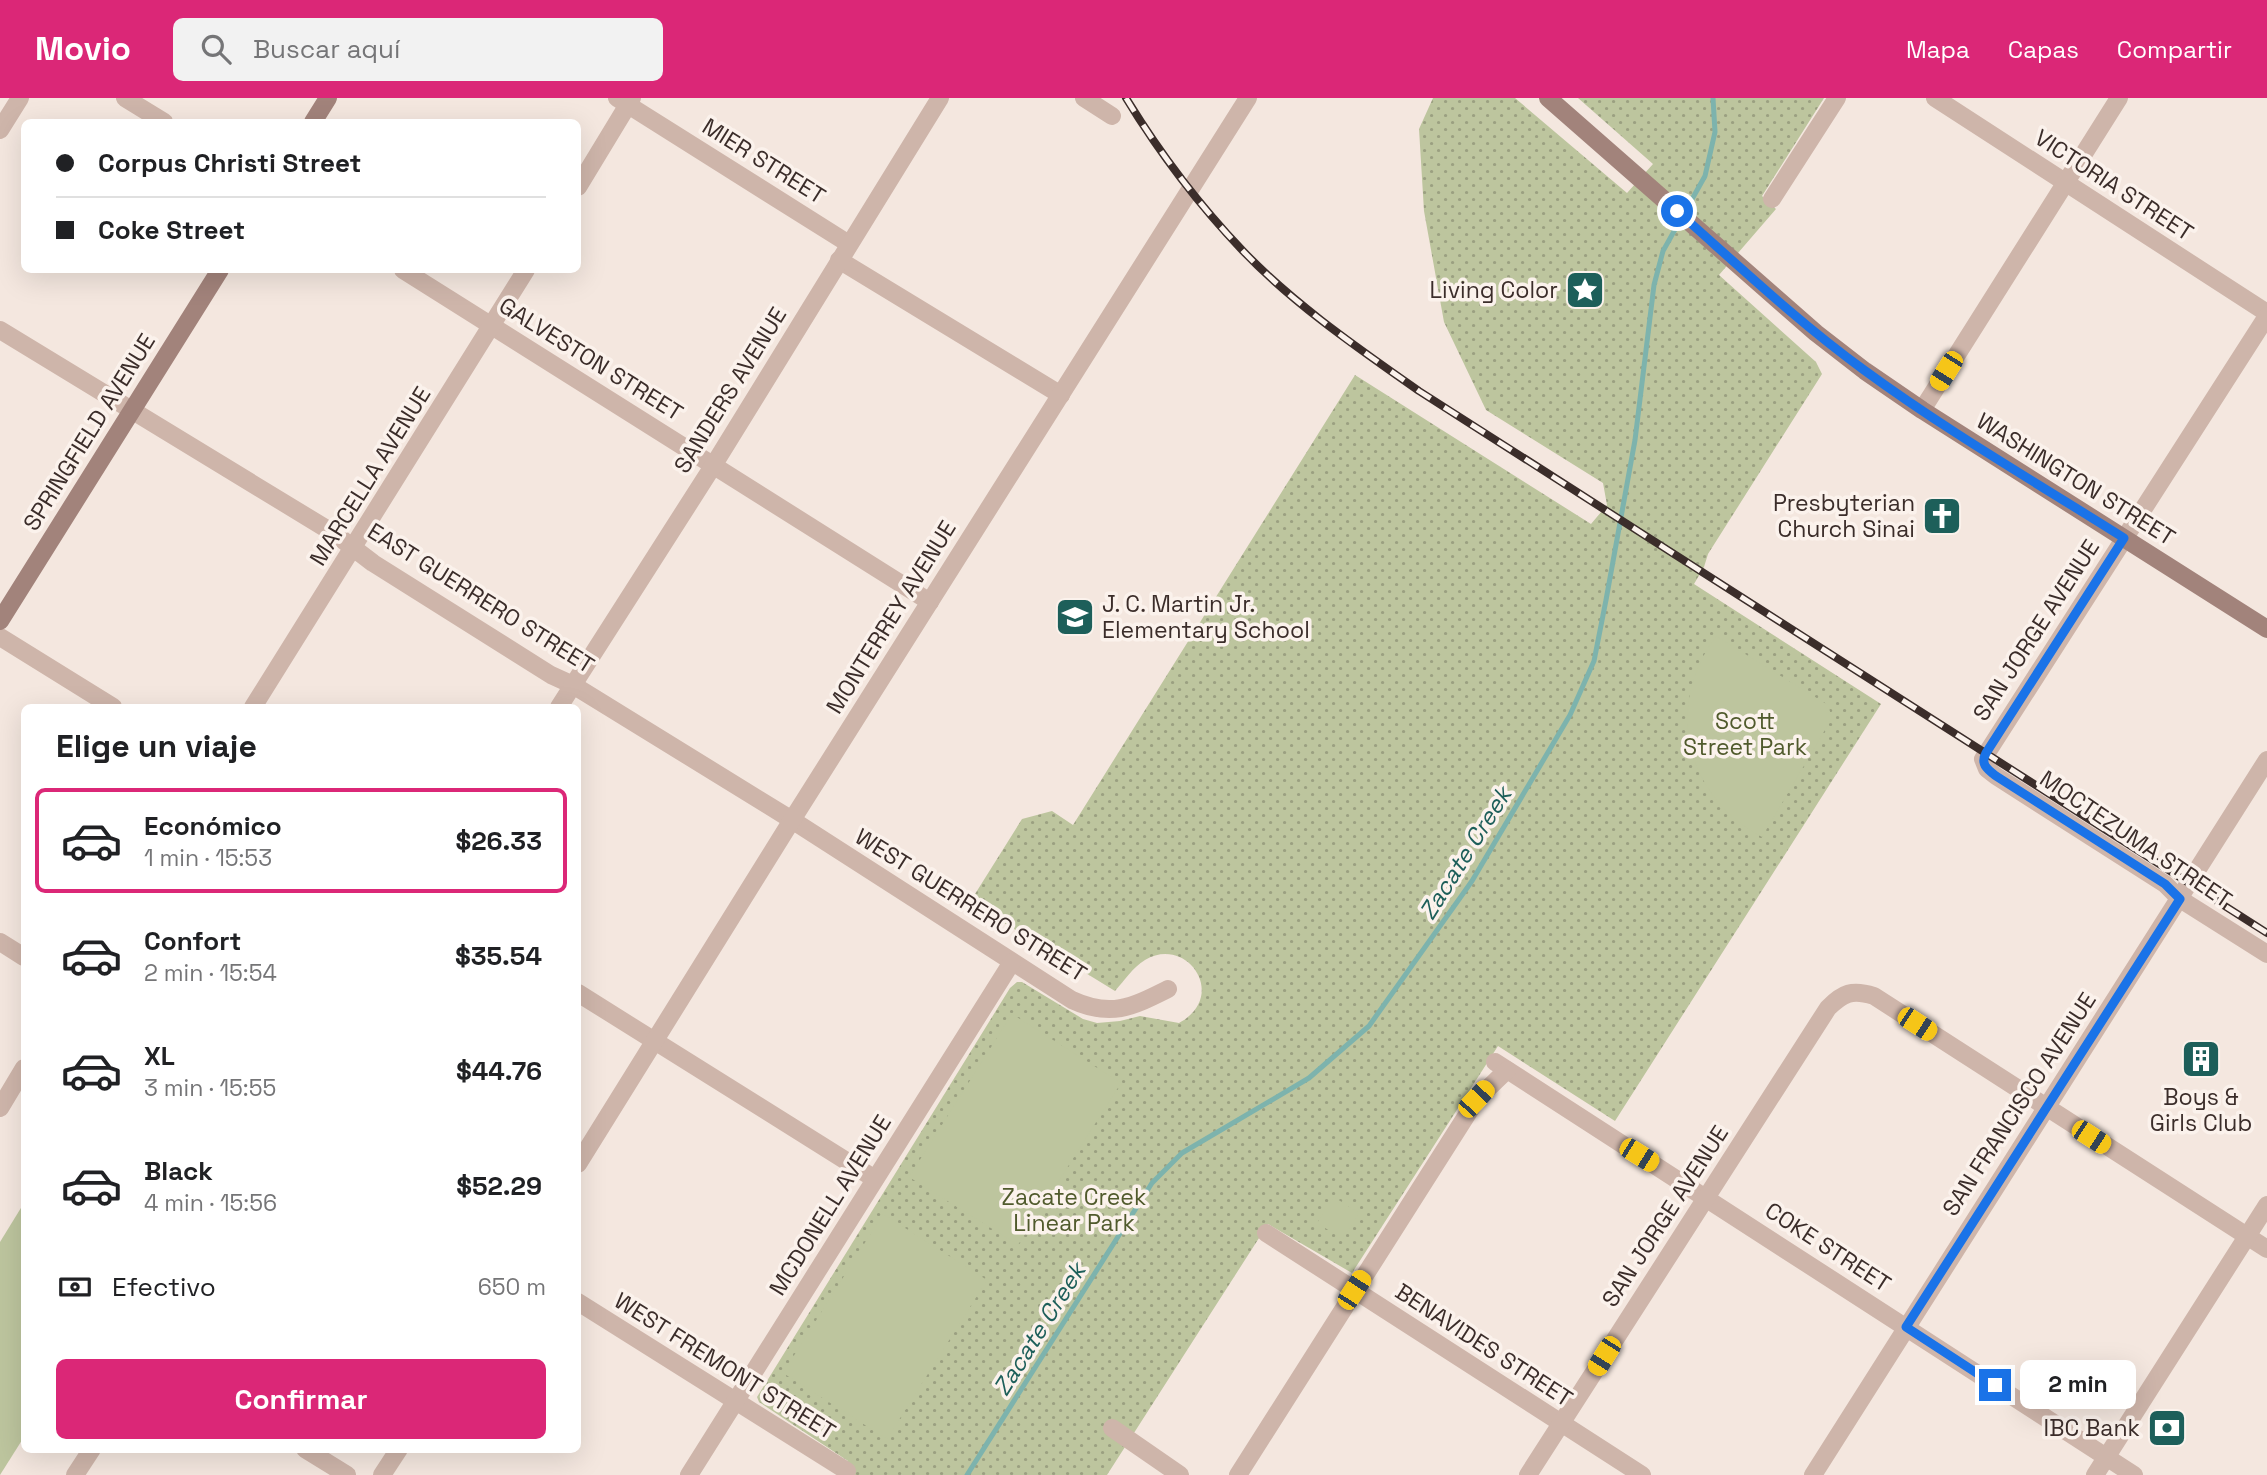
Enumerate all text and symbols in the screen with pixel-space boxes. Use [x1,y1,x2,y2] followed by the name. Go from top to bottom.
[173,18,663,81] search box
[35,28,131,70] text: Movio
[197,30,235,68] icon: search
[253,32,400,66] text: Buscar aquí
[1906,34,1970,65] text: Mapa
[2008,34,2079,65] text: Capas
[2117,34,2232,65] text: Compartir
[697,111,831,211] street label: MIER STREET
[2029,122,2199,248] street label: VICTORIA STREET
[98,146,361,180] text: Corpus Christi Street
[1661,195,1693,227] route start
[98,213,245,247] text: Coke Street
[1564,269,1606,311] place icon: Living Color
[1429,275,1558,305] place label: Living Color
[493,290,689,428] street label: GALVESTON STREET
[667,301,793,479] street label: SANDERS AVENUE
[16,328,162,536] street label: SPRINGFIELD AVENUE
[1926,348,1967,394] car
[303,381,437,571] street label: MARCELLA AVENUE
[1971,406,2181,552] street label: WASHINGTON STREET
[1773,488,1915,544] place label: Presbyterian Church Sinai
[1921,495,1963,537] church icon: Presbyterian Church Sinai
[819,515,963,719] street label: MONTERREY AVENUE
[362,516,600,680] street label: EAST GUERRERO STREET
[1966,533,2106,727] street label: SAN JORGE AVENUE
[1102,589,1310,645] place label: J. C. Martin Jr. Elementary School
[1054,596,1096,638] school or university icon: J. C. Martin Jr. Elementary School
[1683,706,1807,762] park label: Scott Street Park
[56,726,257,766] text: Elige un viaje
[2034,763,2238,915] street label: MOCTEZUMA STREET
[1412,778,1520,925] water label: Zacate Creek
[60,809,123,872] icon: car
[144,809,282,843] text: Económico
[850,821,1092,989] street label: WEST GUERRERO STREET
[455,824,542,858] text: $26.33
[144,843,272,873] text: 1 min · 15:53
[60,924,123,987] icon: car
[144,924,241,958] text: Confort
[455,939,542,973] text: $35.54
[144,958,277,988] text: 2 min · 15:54
[1935,987,2103,1221] street label: SAN FRANCISCO AVENUE
[1894,1004,1941,1044] car
[2180,1038,2222,1080] building icon: Boys & Girls Club
[60,1039,123,1102] icon: car
[144,1039,175,1073] text: XL
[456,1054,542,1088] text: $44.76
[144,1073,276,1103] text: 3 min · 15:55
[1454,1076,1499,1122] car
[2150,1082,2252,1138] place label: Boys & Girls Club
[762,1109,898,1301] street label: MCDONELL AVENUE
[2068,1117,2115,1157] car
[1595,1119,1735,1313] street label: SAN JORGE AVENUE
[1616,1135,1663,1175] car
[60,1154,123,1217] icon: car
[144,1154,213,1188] text: Black
[456,1169,542,1203] text: $52.29
[1002,1182,1146,1238] park label: Zacate Creek Linear Park
[144,1188,277,1218] text: 4 min · 15:56
[1759,1195,1897,1299] street label: COKE STREET
[986,1254,1094,1401] water label: Zacate Creek
[1334,1267,1375,1313] car
[56,1268,94,1306] icon: cash
[112,1270,216,1304] text: Efectivo
[478,1272,546,1302] text: 650 m
[1390,1276,1578,1414] street label: BENAVIDES STREET
[609,1286,841,1446] street label: WEST FREMONT STREET
[1584,1333,1625,1379] car
[56,1359,546,1439] button: Confirmar
[2020,1360,2135,1410] callout: 2 min
[1979,1369,2011,1401] route end
[2048,1369,2108,1399] text: 2 min
[2146,1407,2188,1449] bank icon: IBC Bank
[2044,1413,2140,1443] place label: IBC Bank

